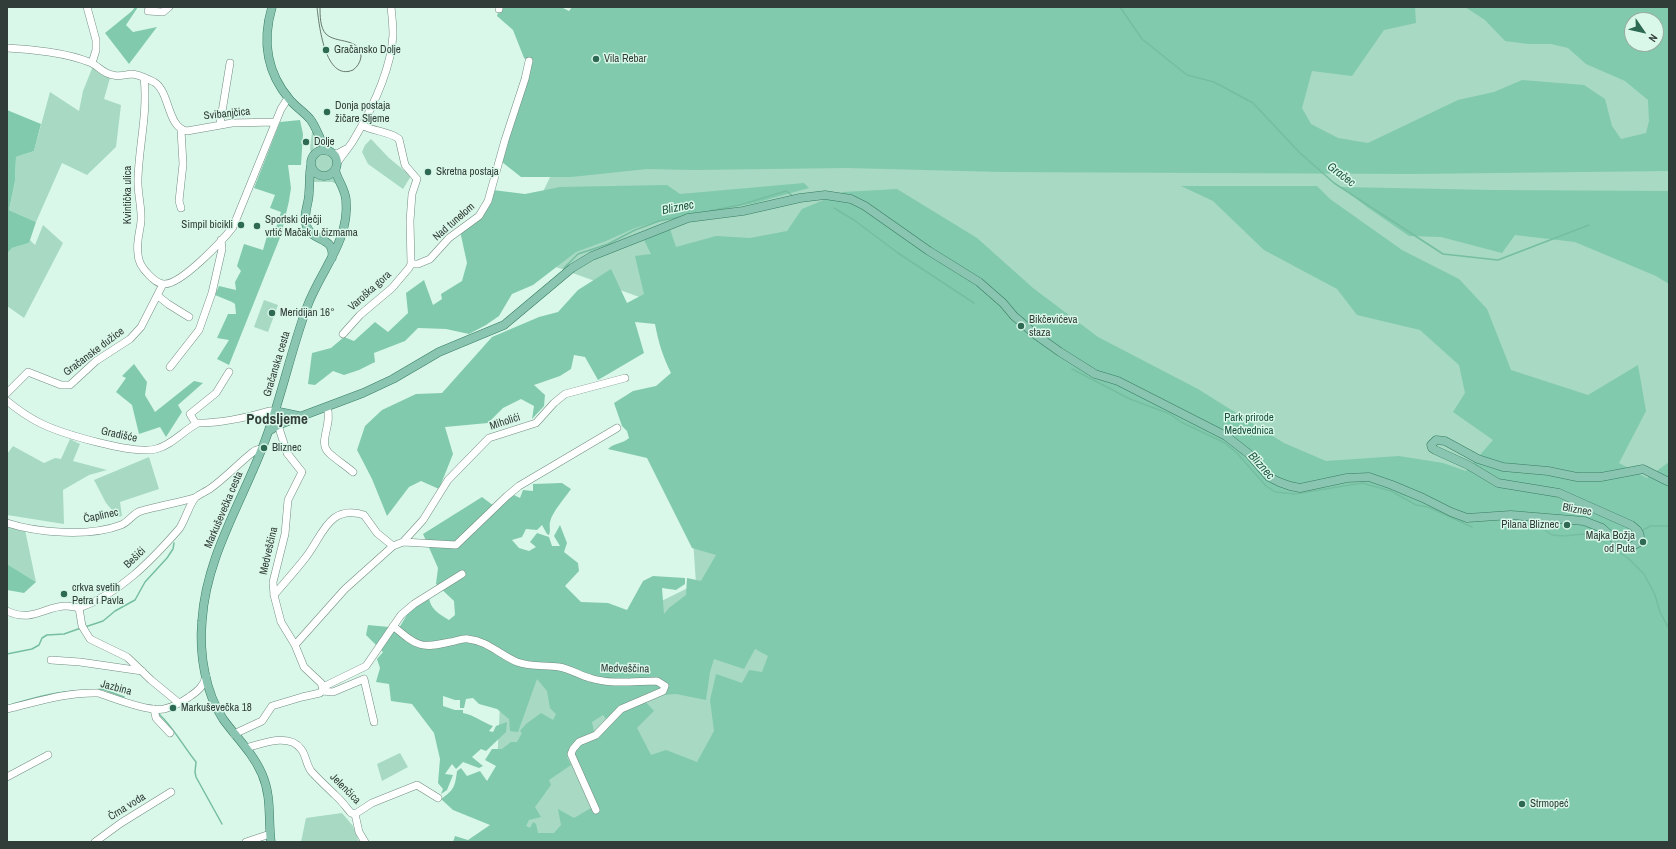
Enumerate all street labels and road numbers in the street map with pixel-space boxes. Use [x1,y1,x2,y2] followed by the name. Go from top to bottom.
[203,105,251,123] street label: Svibanjčica
[121,166,135,224] street label: Kvintička ulica
[430,200,478,244] street label: Nad tunelom
[346,268,394,314] street label: Varoška gora
[61,325,127,379] street label: Gračanske dužice
[261,330,293,398] street label: Gračanska cesta
[488,411,522,433] street label: Miholići
[100,425,138,445] street label: Gradišće
[202,470,246,550] street label: Markuševečka cesta
[1561,501,1593,519] street label: Bliznec
[82,506,120,526] street label: Čaplinec
[257,526,281,576] street label: Medveščina
[121,545,149,571] street label: Bešići
[601,662,649,676] street label: Medveščina
[99,678,133,698] street label: Jazbina
[327,771,363,807] street label: Jelenčica
[106,790,148,824] street label: Črna voda

